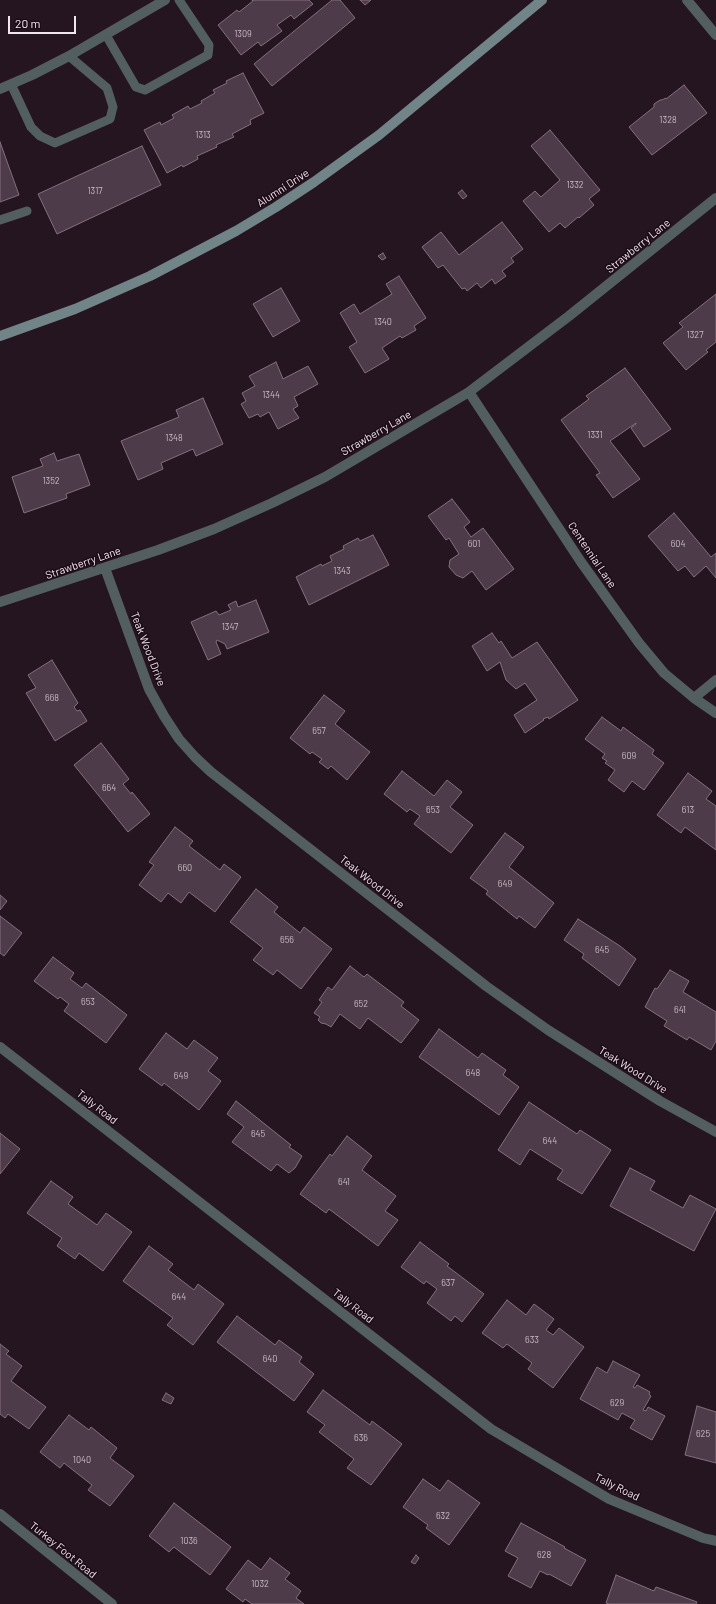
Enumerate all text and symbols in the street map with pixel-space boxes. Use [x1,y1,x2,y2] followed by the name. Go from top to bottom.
[10,8,78,34] scale bar
[15,16,41,30] text: 20 m
[234,29,252,39] house number: 1309
[659,115,677,125] house number: 1328
[195,130,211,140] house number: 1313
[254,166,312,210] street label: Alumni Drive
[566,180,584,190] house number: 1332
[87,186,103,196] house number: 1317
[603,216,673,276] street label: Strawberry Lane
[374,317,392,327] house number: 1340
[687,330,703,340] house number: 1327
[262,390,280,400] house number: 1344
[339,408,413,458] street label: Strawberry Lane
[587,430,603,440] house number: 1331
[165,433,183,443] house number: 1348
[42,476,60,486] house number: 1352
[565,519,619,591] street label: Centennial Lane
[468,539,480,549] house number: 601
[671,539,685,549] house number: 604
[44,544,122,582] street label: Strawberry Lane
[333,566,351,576] house number: 1343
[128,610,168,688] street label: Teak Wood Drive
[222,622,238,632] house number: 1347
[45,693,59,703] house number: 668
[312,726,326,736] house number: 657
[622,751,636,761] house number: 609
[102,783,116,793] house number: 664
[426,805,440,815] house number: 653
[682,805,694,815] house number: 613
[337,853,407,911] street label: Teak Wood Drive
[178,863,192,873] house number: 660
[498,879,512,889] house number: 649
[280,935,294,945] house number: 656
[595,945,609,955] house number: 645
[81,997,95,1007] house number: 653
[354,999,368,1009] house number: 652
[674,1005,686,1015] house number: 641
[596,1044,670,1096] street label: Teak Wood Drive
[466,1068,480,1078] house number: 648
[174,1071,188,1081] house number: 649
[74,1087,120,1127] street label: Tally Road
[251,1129,265,1139] house number: 645
[543,1136,557,1146] house number: 644
[338,1177,350,1187] house number: 641
[441,1278,455,1288] house number: 637
[330,1286,376,1326] street label: Tally Road
[172,1292,186,1302] house number: 644
[525,1335,539,1345] house number: 633
[263,1354,277,1364] house number: 640
[610,1398,624,1408] house number: 629
[696,1429,710,1439] house number: 625
[354,1433,368,1443] house number: 636
[73,1455,91,1465] house number: 1040
[592,1470,642,1504] street label: Tally Road
[436,1511,450,1521] house number: 632
[27,1519,99,1581] street label: Turkey Foot Road
[180,1536,198,1546] house number: 1036
[537,1550,551,1560] house number: 628
[251,1579,269,1589] house number: 1032

